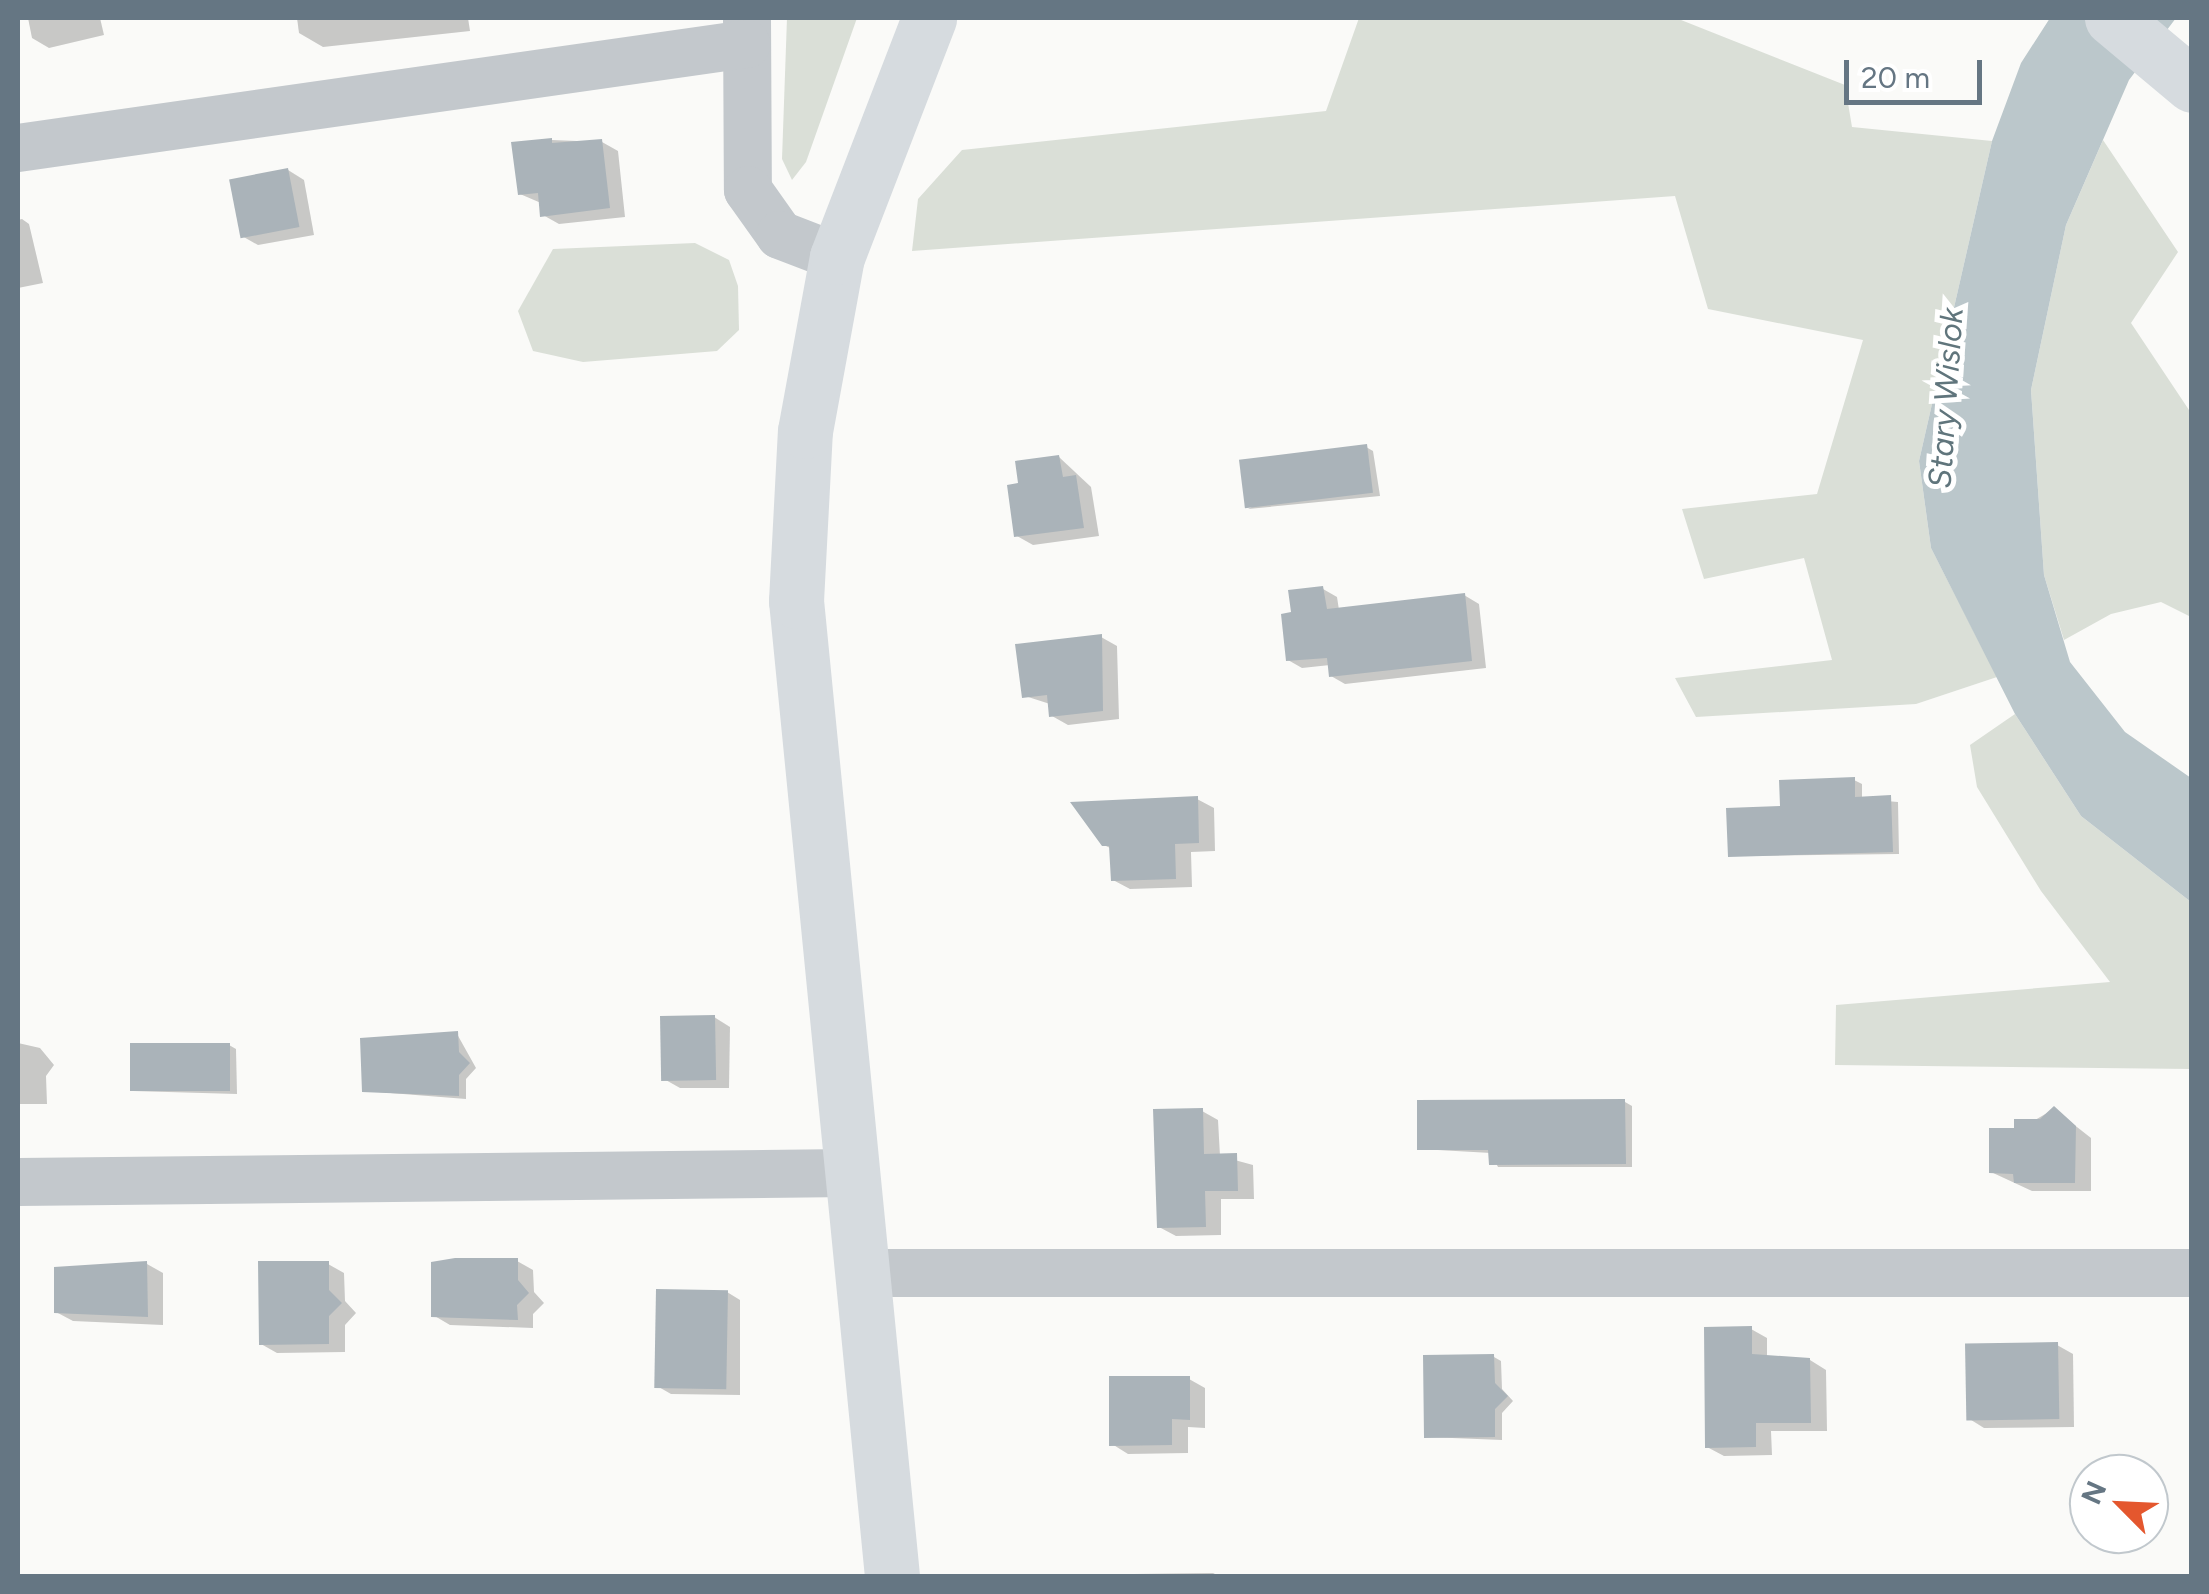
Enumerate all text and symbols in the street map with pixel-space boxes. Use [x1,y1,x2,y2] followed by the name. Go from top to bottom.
[1849,40,1986,102] scale bar
[1861,59,1930,96] text: 20 m
[1921,307,1971,489] water label: Stary Wislok
[2069,1454,2169,1554] north arrow
[2073,1476,2113,1509] text: N

